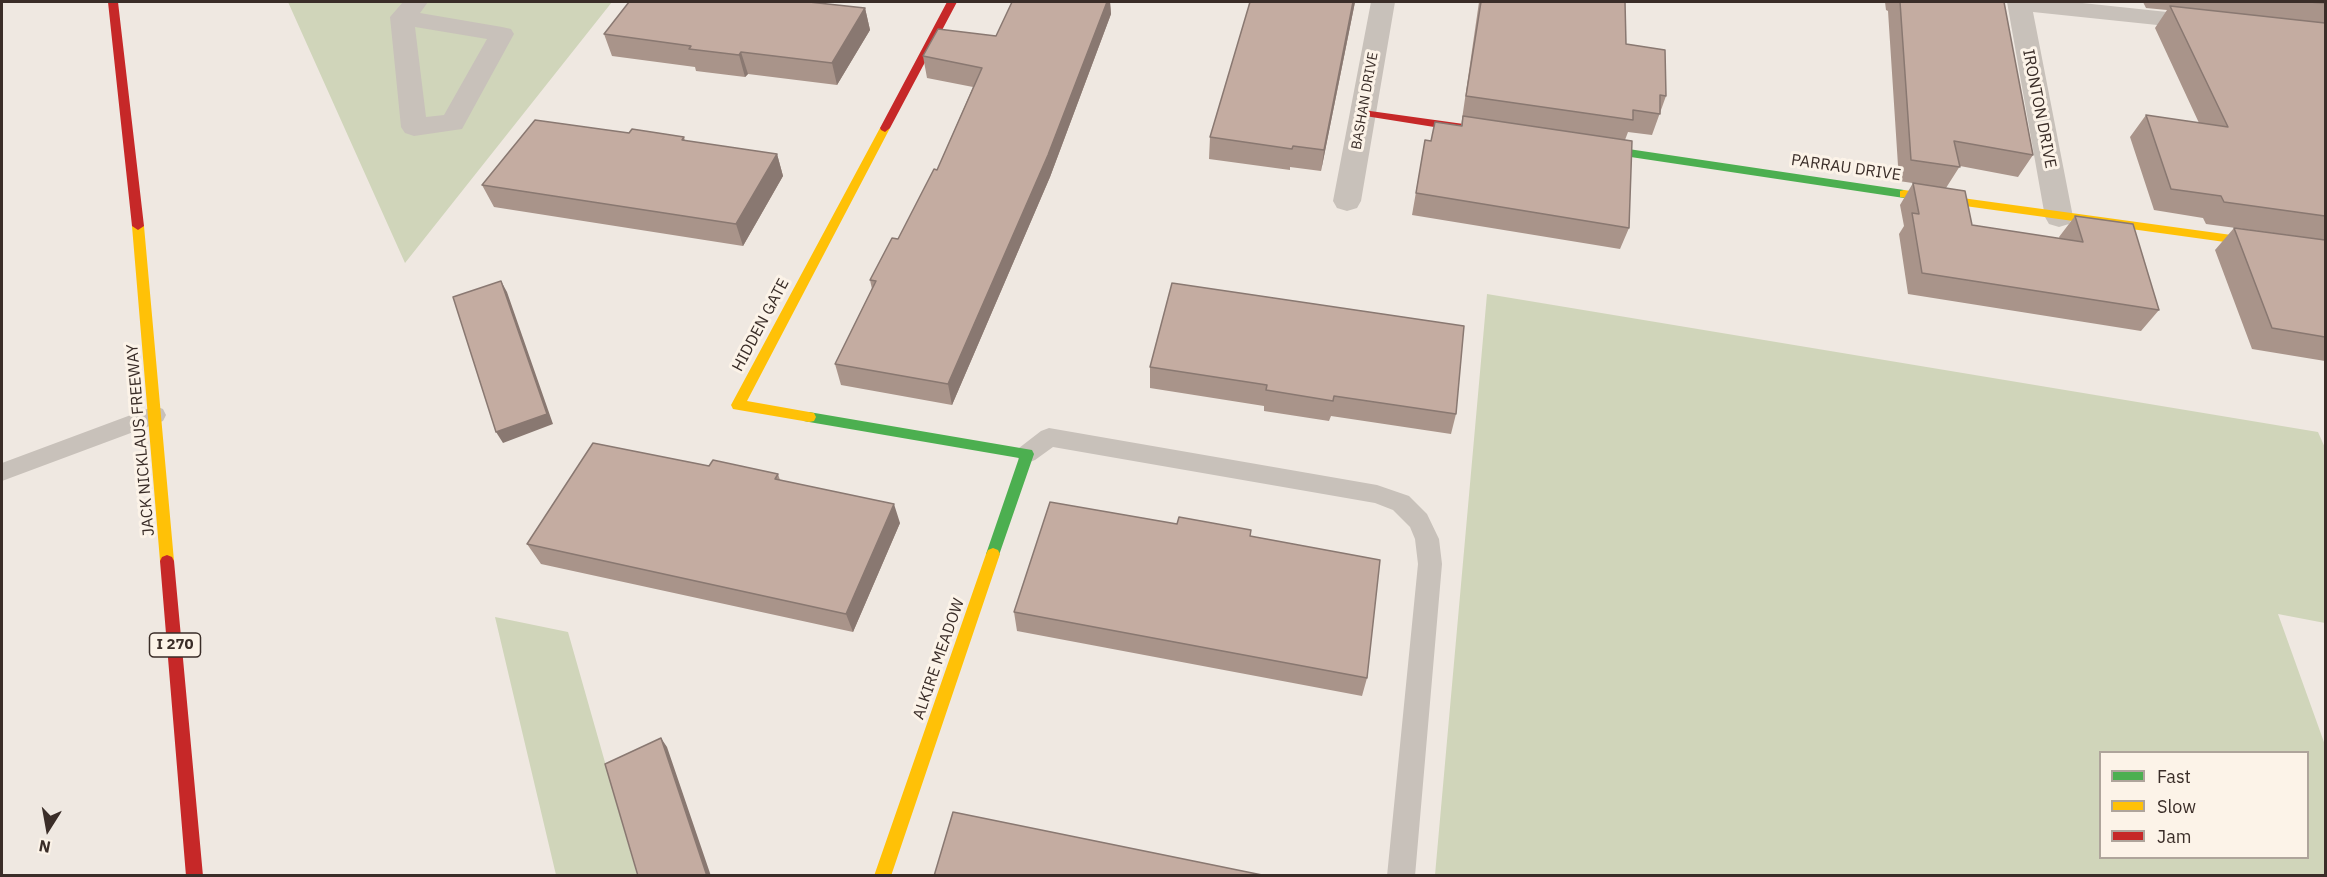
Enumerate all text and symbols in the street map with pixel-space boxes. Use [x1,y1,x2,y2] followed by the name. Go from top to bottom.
[2018,48,2060,170] street label: IRONTON DRIVE
[1348,51,1382,151] street label: BASHAN DRIVE
[1790,151,1902,185] street label: PARRAU DRIVE
[728,275,794,375] street label: HIDDEN GATE
[123,343,159,537] street label: JACK NICKLAUS FREEWAY
[909,596,969,722] street label: ALKIRE MEADOW
[150,633,201,657] road number: I 270
[2099,751,2309,859] legend
[2157,765,2191,788] text: Fast
[2157,795,2196,818] text: Slow
[18,799,78,859] north arrow
[2157,825,2192,848] text: Jam
[37,836,52,858] text: N

